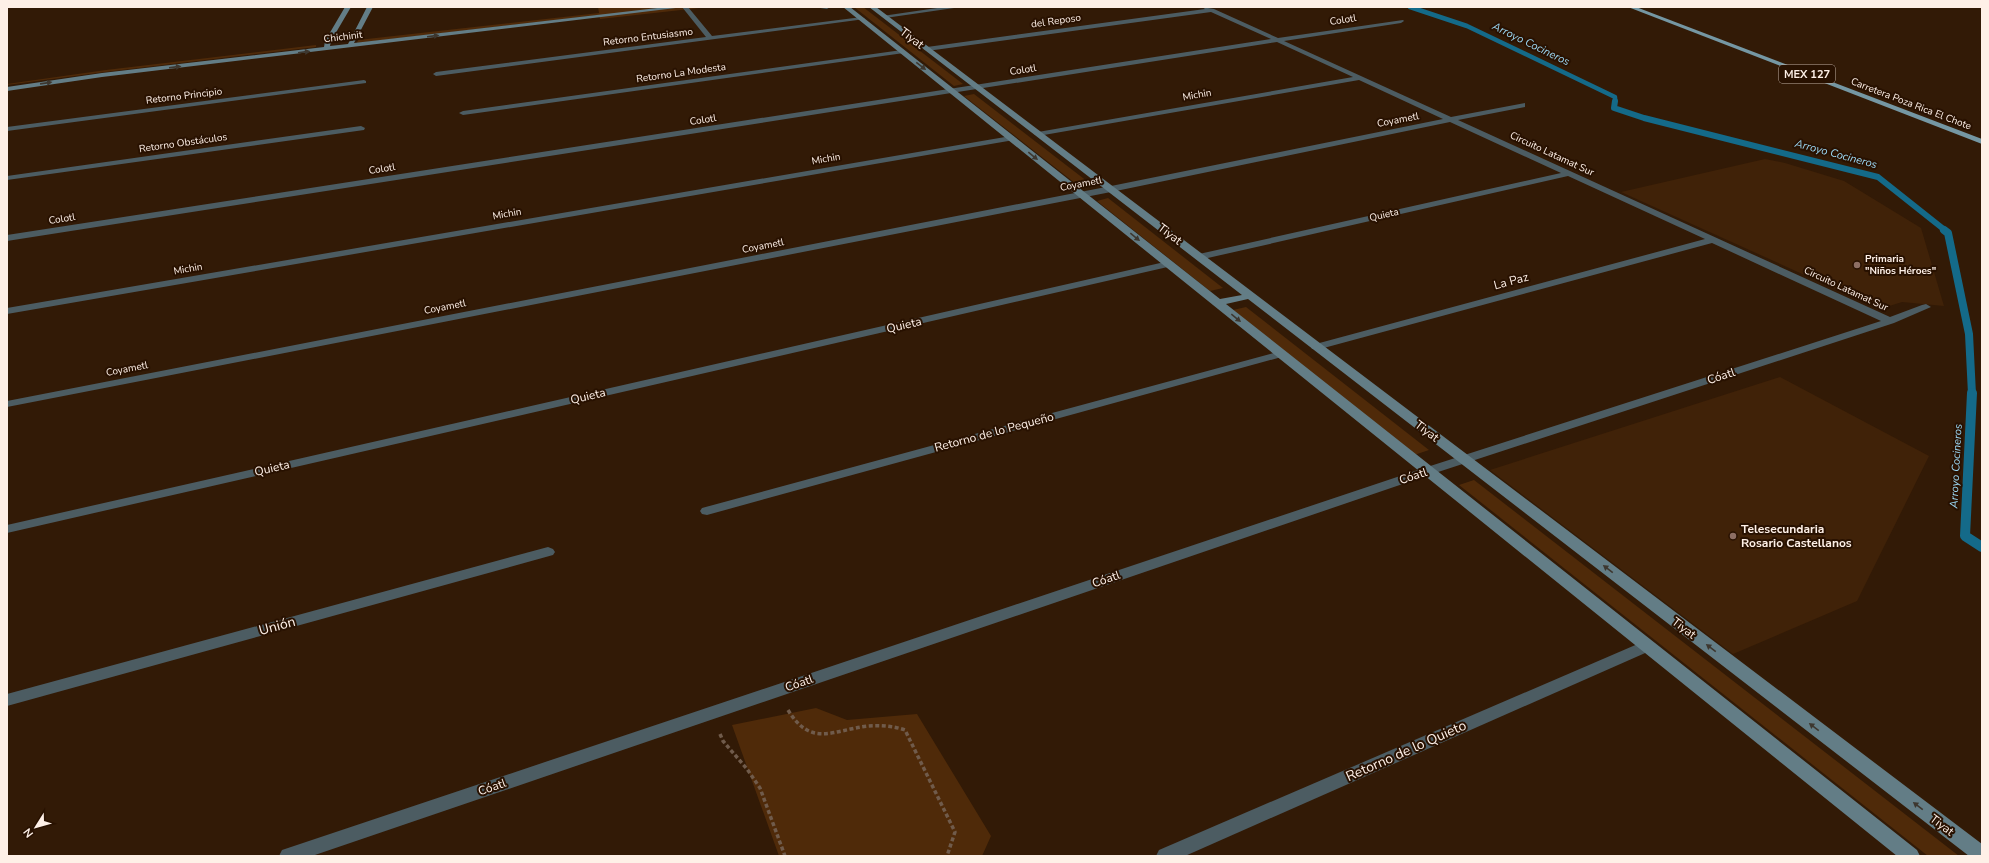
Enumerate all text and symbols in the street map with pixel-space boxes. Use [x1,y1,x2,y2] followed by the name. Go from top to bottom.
[1030,11,1082,31] street label: del Reposo
[1329,11,1357,29] street label: Colotl
[1489,18,1572,69] water label: Arroyo Cocineros
[602,24,694,49] street label: Retorno Entusiasmo
[897,24,928,53] street label: Tiyat
[323,28,364,46] street label: Chichinit
[427,33,439,39] one-way arrow
[298,48,310,55] one-way arrow
[635,60,727,86] street label: Retorno La Modesta
[1009,61,1037,79] street label: Colotl
[915,62,926,71] one-way arrow
[169,64,181,70] one-way arrow
[1779,65,1835,83] road number: MEX 127
[1849,75,1973,133] street label: Carretera Poza Rica El Chote
[40,80,52,86] one-way arrow
[145,84,223,108] street label: Retorno Principio
[1181,86,1213,104] street label: Michin
[1376,109,1420,131] street label: Coyametl
[689,111,717,129] street label: Colotl
[1508,128,1597,180] street label: Circuito Latamat Sur
[138,130,228,156] street label: Retorno Obstáculos
[1792,136,1879,172] water label: Arroyo Cocineros
[810,150,842,168] street label: Michin
[1028,152,1039,160] one-way arrow
[368,160,396,178] street label: Colotl
[1059,173,1103,195] street label: Coyametl
[491,205,523,223] street label: Michin
[1368,205,1400,225] street label: Quieta
[48,210,76,228] street label: Colotl
[1155,220,1186,249] street label: Tiyat
[1129,233,1140,241] one-way arrow
[741,235,785,257] street label: Coyametl
[1865,252,1936,278] place label: Primaria "Niños Héroes"
[172,260,204,278] street label: Michin
[1852,260,1862,270] marker: Primaria "Niños Héroes"
[1802,263,1891,315] street label: Circuito Latamat Sur
[1492,269,1530,293] street label: La Paz
[423,296,467,318] street label: Coyametl
[885,313,923,337] street label: Quieta
[1231,314,1242,323] one-way arrow
[105,358,149,380] street label: Coyametl
[1705,364,1737,388] street label: Cóatl
[569,384,607,408] street label: Quieta
[933,408,1056,456] street label: Retorno de lo Pequeño
[1412,417,1443,446] street label: Tiyat
[1946,423,1966,510] water label: Arroyo Cocineros
[253,456,291,480] street label: Quieta
[1397,464,1429,488] street label: Cóatl
[1741,521,1852,551] place label: Telesecundaria Rosario Castellanos
[1728,531,1738,541] marker: Telesecundaria Rosario Castellanos
[1602,565,1613,573] one-way arrow
[1090,567,1122,591] street label: Cóatl
[257,612,297,640] street label: Unión
[1669,614,1700,643] street label: Tiyat
[1706,644,1717,652] one-way arrow
[783,671,815,695] street label: Cóatl
[1343,716,1470,786] street label: Retorno de lo Quieto
[1809,723,1820,731] one-way arrow
[476,775,508,799] street label: Cóatl
[1912,802,1923,810] one-way arrow
[16,807,56,847] north arrow
[1927,811,1958,840] street label: Tiyat
[20,825,37,841] text: N

